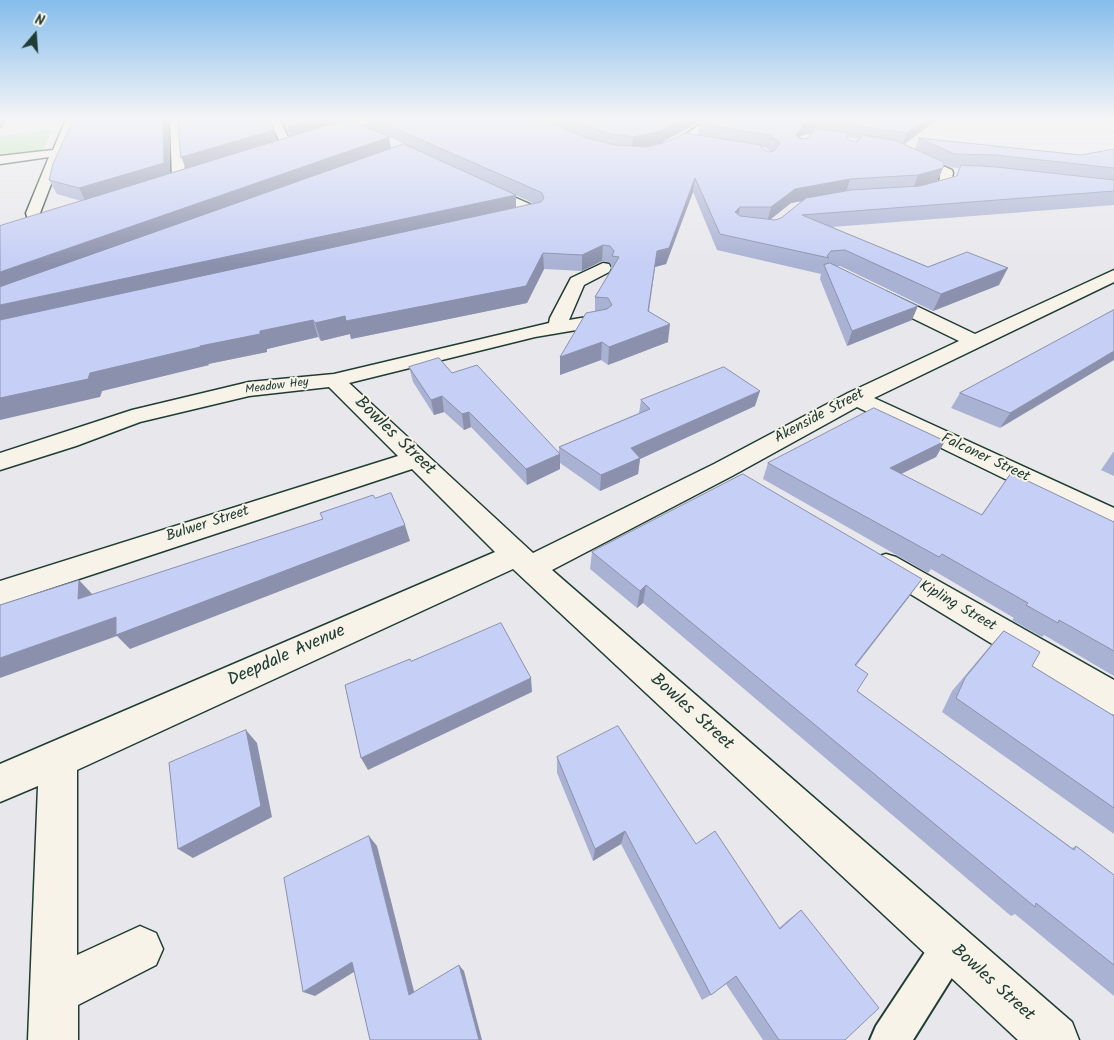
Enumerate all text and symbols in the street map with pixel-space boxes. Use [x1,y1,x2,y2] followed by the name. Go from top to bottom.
[32,9,47,33] text: N
[10,10,60,60] north arrow
[244,376,310,398] street label: Meadow Hey
[772,386,868,448] street label: Akenside Street
[349,393,439,481] street label: Bowles Street
[938,431,1032,487] street label: Falconer Street
[164,503,252,547] street label: Bulwer Street
[915,578,999,636] street label: Kipling Street
[225,621,349,693] street label: Deepdale Avenue
[645,670,737,756] street label: Bowles Street
[946,941,1038,1027] street label: Bowles Street

